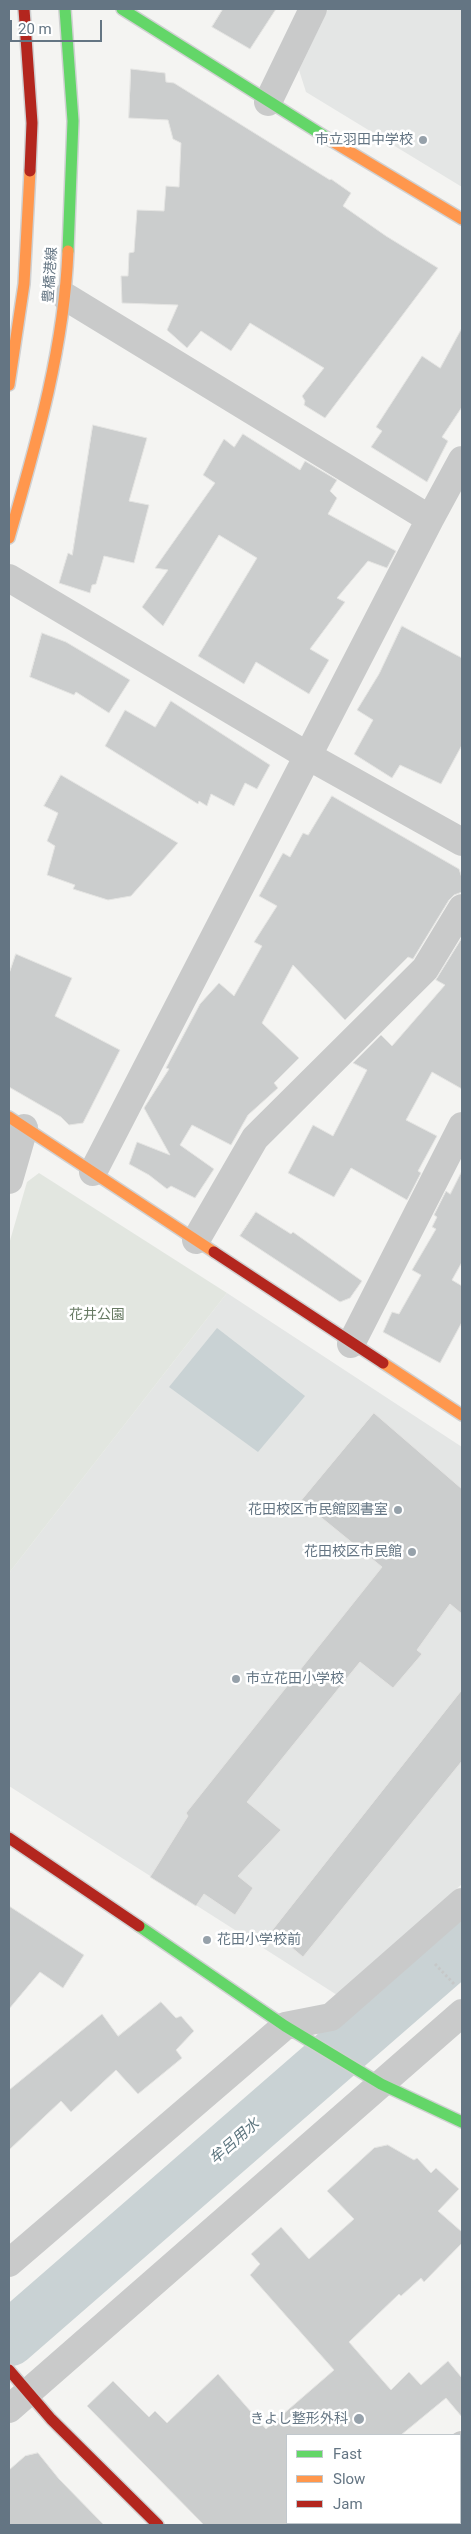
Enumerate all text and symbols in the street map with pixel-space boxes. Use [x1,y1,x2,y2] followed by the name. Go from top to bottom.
[12,10,105,42] scale bar
[18,20,52,38] text: 20 m
[315,132,413,148] place label: 市立羽田中学校
[417,134,429,146] marker: 市立羽田中学校
[41,246,61,304] street label: 豊橋港線
[69,1307,125,1323] park label: 花井公園
[248,1502,388,1518] place label: 花田校区市民館図書室
[392,1504,404,1516] marker: 花田校区市民館図書室
[304,1544,402,1560] place label: 花田校区市民館
[406,1546,418,1558] marker: 花田校区市民館
[246,1671,344,1687] place label: 市立花田小学校
[230,1673,242,1685] marker: 市立花田小学校
[217,1932,301,1948] place label: 花田小学校前
[201,1934,213,1946] marker: 花田小学校前
[206,2116,264,2168] water label: 牟呂用水
[250,2411,348,2427] place label: きよし整形外科
[352,2412,366,2426] marker: きよし整形外科
[286,2434,461,2524] legend
[333,2445,362,2463] text: Fast
[333,2470,365,2488] text: Slow
[333,2495,363,2513] text: Jam

